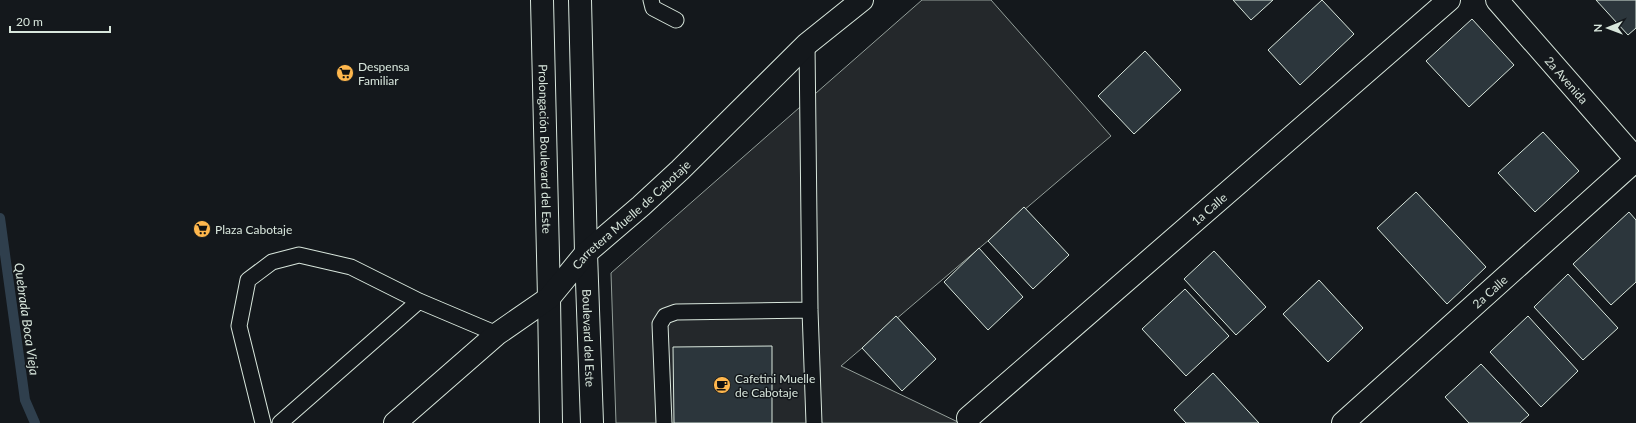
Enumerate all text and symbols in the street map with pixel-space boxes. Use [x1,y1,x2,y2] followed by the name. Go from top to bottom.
[10,8,110,34] scale bar
[1588,8,1628,48] north arrow
[16,14,43,29] text: 20 m
[1591,24,1604,33] text: N
[1542,53,1591,107] street label: 2a Avenida
[358,59,410,88] place label: Despensa Familiar
[335,63,355,83] supermarket icon: Despensa Familiar
[536,64,555,234] street label: Prolongación Boulevard del Este
[569,157,693,272] street label: Carretera Muelle de Cabotaje
[1188,189,1230,228] street label: 1a Calle
[192,219,212,239] supermarket icon: Plaza Cabotaje
[215,222,292,237] place label: Plaza Cabotaje
[11,262,43,377] water label: Quebrada Boca Vieja
[1469,272,1510,311] street label: 2a Calle
[580,289,598,387] street label: Boulevard del Este
[735,371,815,400] place label: Cafetini Muelle de Cabotaje
[712,375,732,395] cafe icon: Cafetini Muelle de Cabotaje

